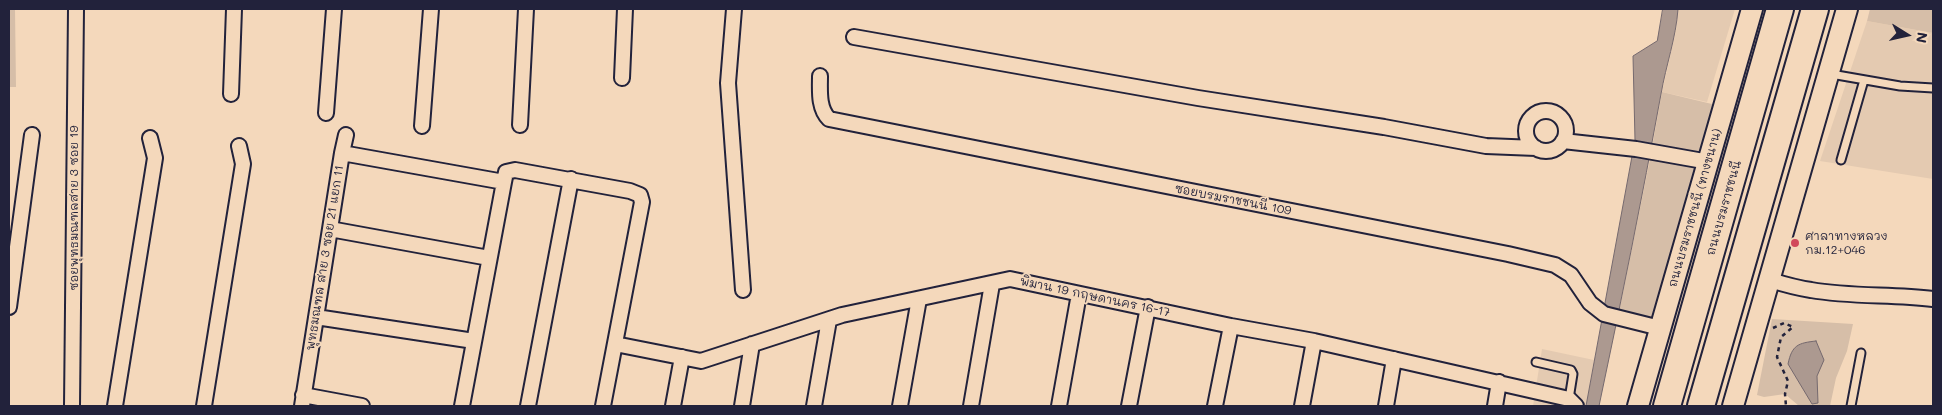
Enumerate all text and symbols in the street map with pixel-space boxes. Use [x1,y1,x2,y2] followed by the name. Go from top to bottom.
[1882,10,1932,60] north arrow
[1912,31,1933,45] text: N
[67,125,81,291] street label: ซอยพุทธมณฑลสาย 3 ซอย 19
[1665,127,1725,289] street label: ถนนบรมราชชนนี (ทางขนาน)
[1704,159,1744,257] street label: ถนนบรมราชชนนี
[303,164,347,352] street label: พุทธมณฑล สาย 3 ซอย 21 แยก 11
[1173,182,1293,218] street label: ซอยบรมราชชนนี 109
[1805,229,1888,257] place label: ศาลาทางหลวง กม.12+046
[1789,237,1801,249] marker: ศาลาทางหลวง กม.12+046
[1019,274,1171,320] street label: พิมาน 19 กฤษดานคร 16-17

